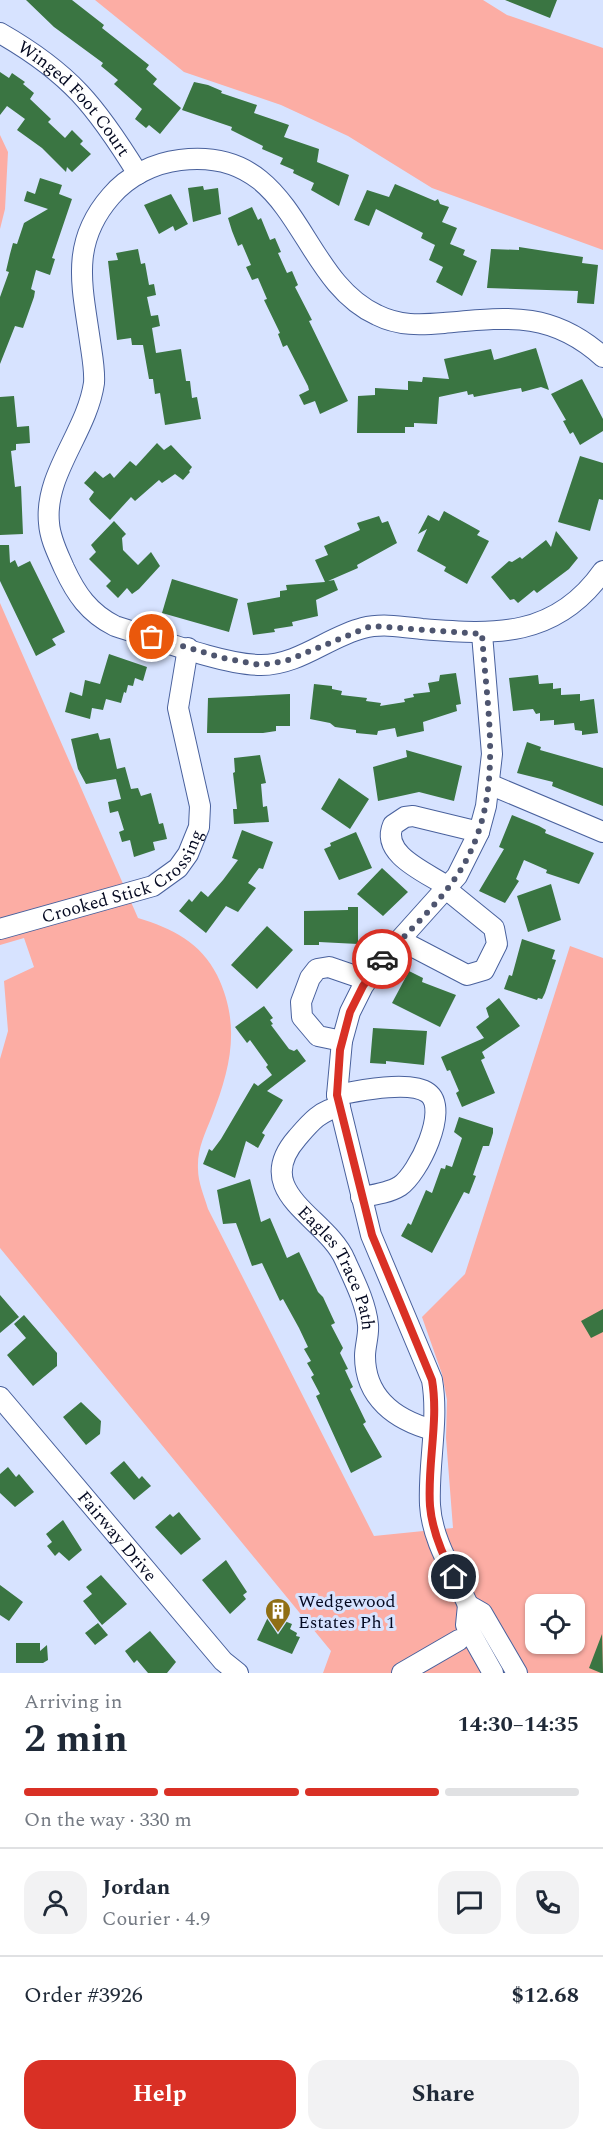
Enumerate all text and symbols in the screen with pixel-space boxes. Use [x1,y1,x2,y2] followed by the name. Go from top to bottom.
[12,34,137,162] street label: Winged Foot Court
[126,611,177,662] pin
[135,620,168,653] icon: bag
[38,825,211,931] street label: Crooked Stick Crossing
[352,929,412,989] courier
[366,943,399,976] icon: car
[291,1199,381,1331] street label: Eagles Trace Path
[71,1485,163,1588] street label: Fairway Drive
[428,1551,479,1602] pin
[437,1560,470,1593] icon: home
[298,1588,396,1636] place label: Wedgewood Estates Ph 1
[525,1594,585,1654] map controls
[525,1594,585,1654] button: locate
[263,1596,293,1634] building icon: Wedgewood Estates Ph 1
[24,1687,122,1717] text: Arriving in
[457,1708,579,1741] text: 14:30–14:35
[24,1710,128,1769] text: 2 min
[24,1805,192,1835] text: On the way · 330 m
[24,1871,87,1934] button: person
[102,1871,170,1904] text: Jordan
[438,1871,501,1934] button: chat
[516,1871,579,1934] button: phone
[102,1904,210,1934] text: Courier · 4.9
[24,1979,143,2012] text: Order #3926
[511,1979,579,2012] text: $12.68
[24,2060,296,2129] button: Help
[308,2060,579,2129] button: Share

